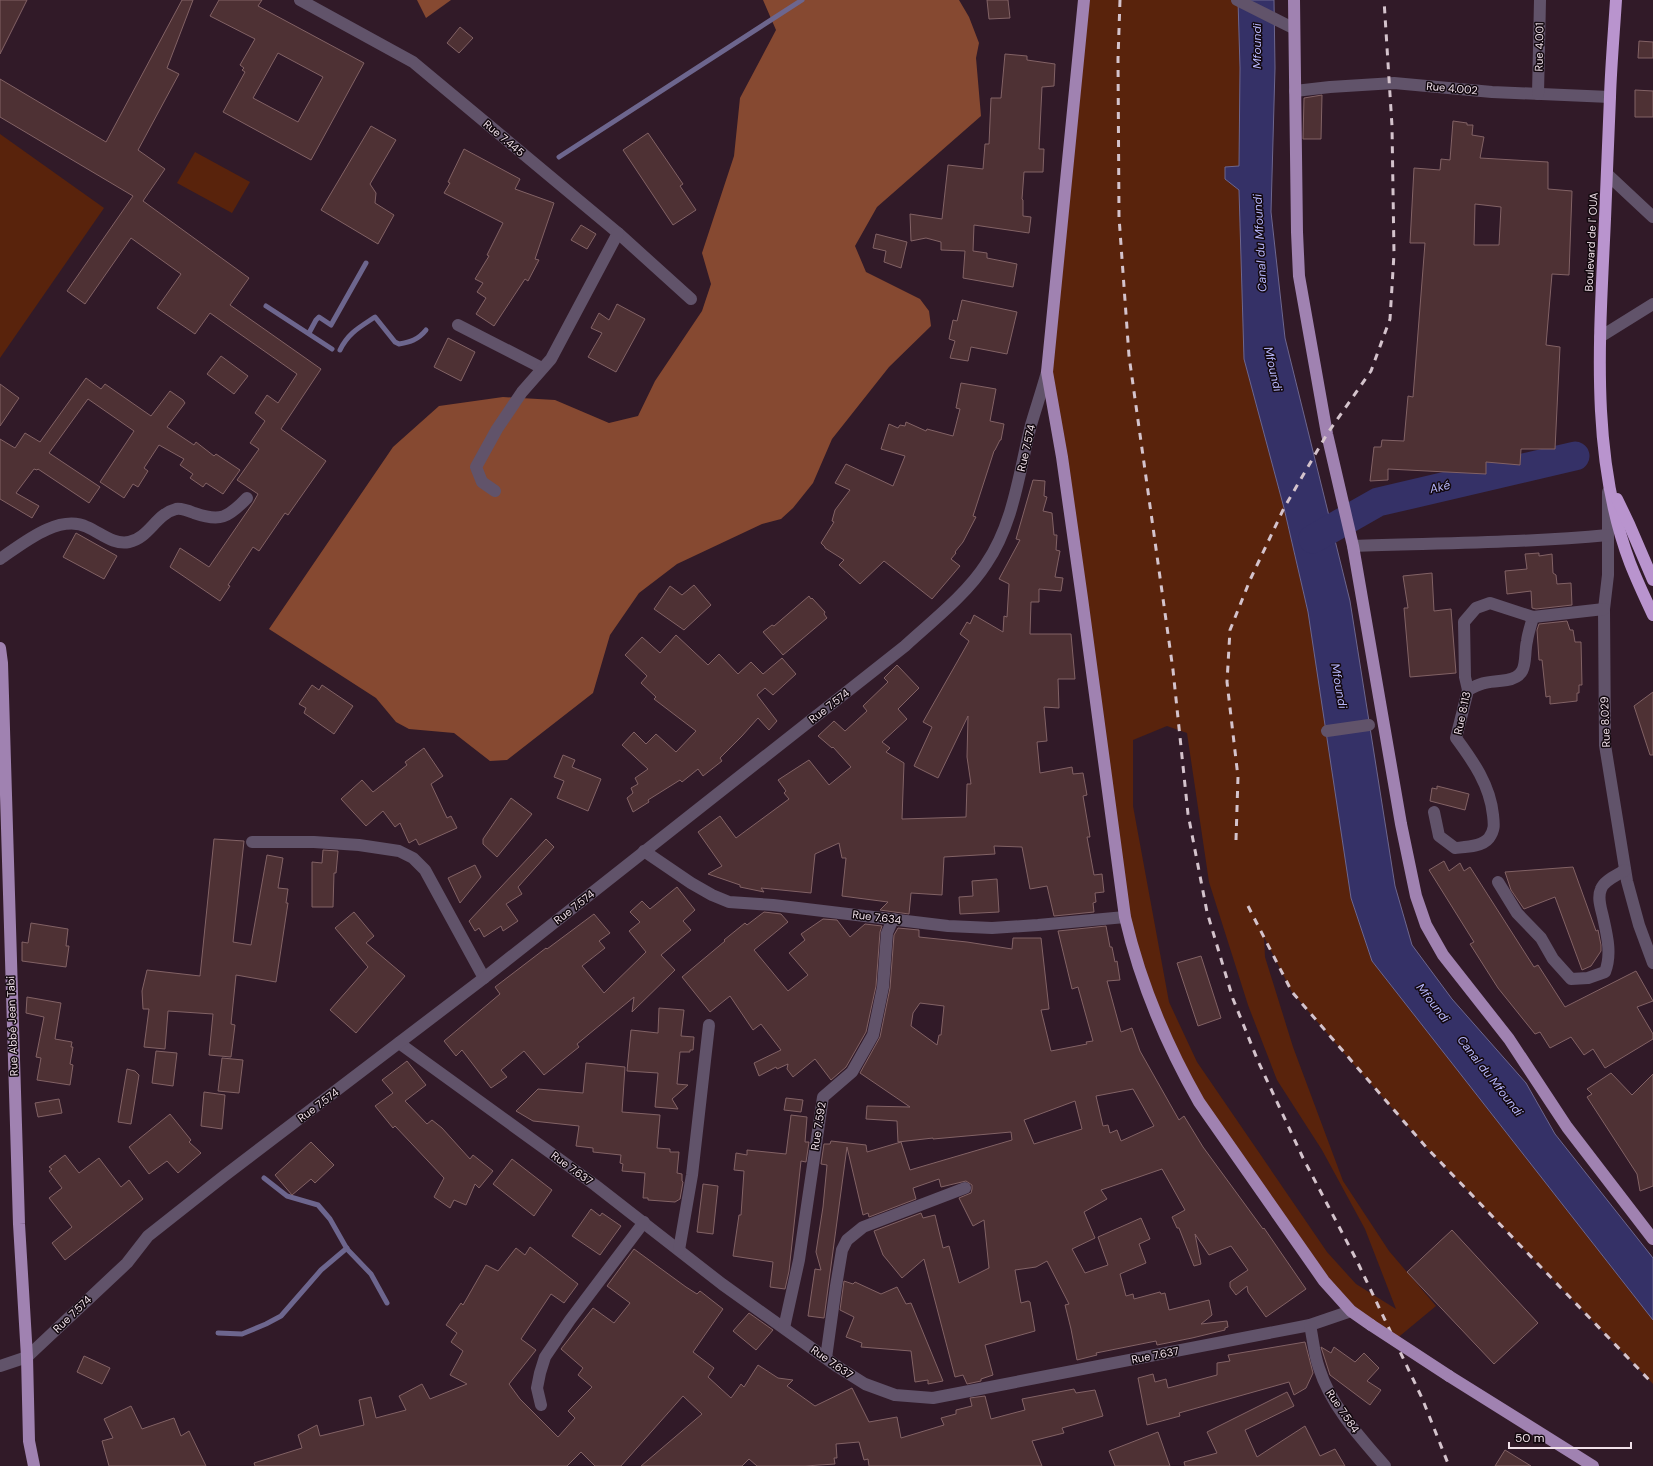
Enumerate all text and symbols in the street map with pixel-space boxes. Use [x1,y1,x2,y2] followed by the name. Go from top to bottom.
[1249,22,1265,69] water label: Mfoundi
[1532,22,1546,72] street label: Rue 4.001
[1426,79,1478,97] street label: Rue 4.002
[481,117,528,159] street label: Rue 7.445
[1581,192,1601,292] street label: Boulevard de l' OUA
[1249,193,1271,292] water label: Canal du Mfoundi
[1260,345,1286,394] water label: Mfoundi
[1014,423,1038,473] street label: Rue 7.574
[1427,477,1452,497] water label: Aké
[1327,662,1351,711] water label: Mfoundi
[806,686,852,726] street label: Rue 7.574
[1451,690,1473,736] street label: Rue 8.113
[1597,696,1613,748] street label: Rue 8.029
[551,887,597,927] street label: Rue 7.574
[852,907,903,927] street label: Rue 7.634
[3,976,21,1076] street label: Rue Abbé Jean Tabi
[1413,980,1454,1027] water label: Mfoundi
[1454,1032,1527,1120] water label: Canal du Mfoundi
[295,1085,342,1125] street label: Rue 7.574
[807,1101,829,1151] street label: Rue 7.592
[548,1148,596,1188] street label: Rue 7.637
[50,1292,94,1336] street label: Rue 7.574
[808,1342,856,1382] street label: Rue 7.637
[1130,1344,1180,1366] street label: Rue 7.637
[1323,1387,1363,1436] street label: Rue 7.584
[1509,1424,1631,1450] scale bar
[1515,1430,1544,1446] text: 50 m

